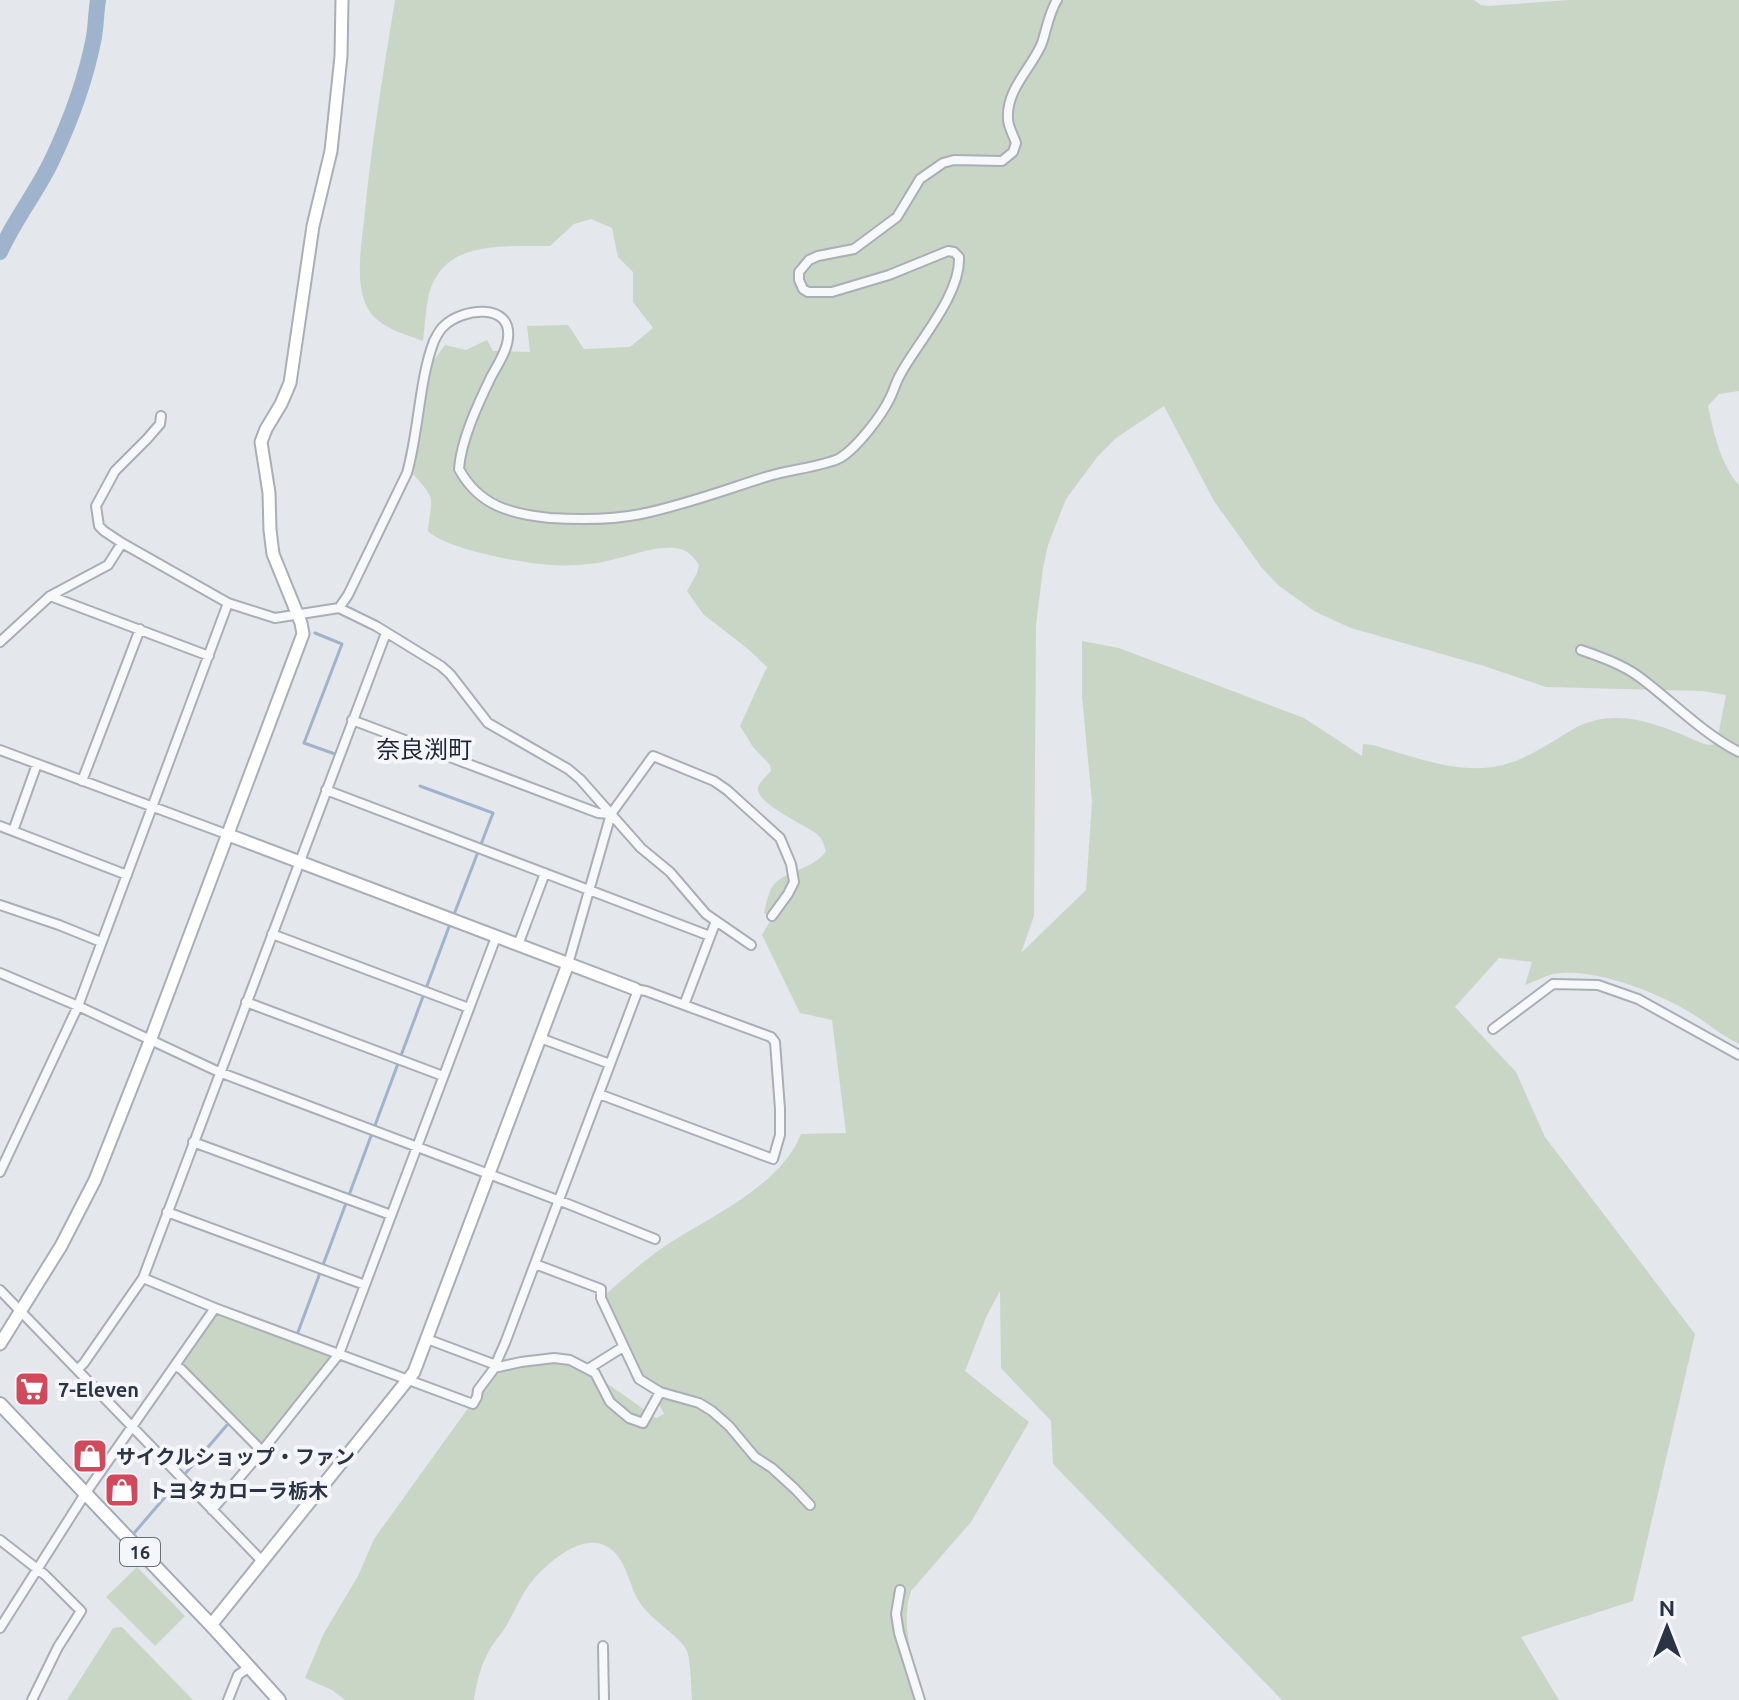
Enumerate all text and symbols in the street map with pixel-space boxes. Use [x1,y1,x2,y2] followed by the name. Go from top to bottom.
[376,736,472,763] district label: 奈良渕町
[13,1370,51,1408] supermarket icon: 7-Eleven
[58,1378,139,1401] place label: 7-Eleven
[71,1437,109,1475] shop icon: サイクルショップ・ファン
[116,1445,355,1468] place label: サイクルショップ・ファン
[103,1471,141,1509] shop icon: トヨタカローラ栃木
[148,1479,328,1502] place label: トヨタカローラ栃木
[120,1538,160,1566] road number: 16
[1627,1588,1707,1668] north arrow
[1659,1595,1675,1620] text: N

